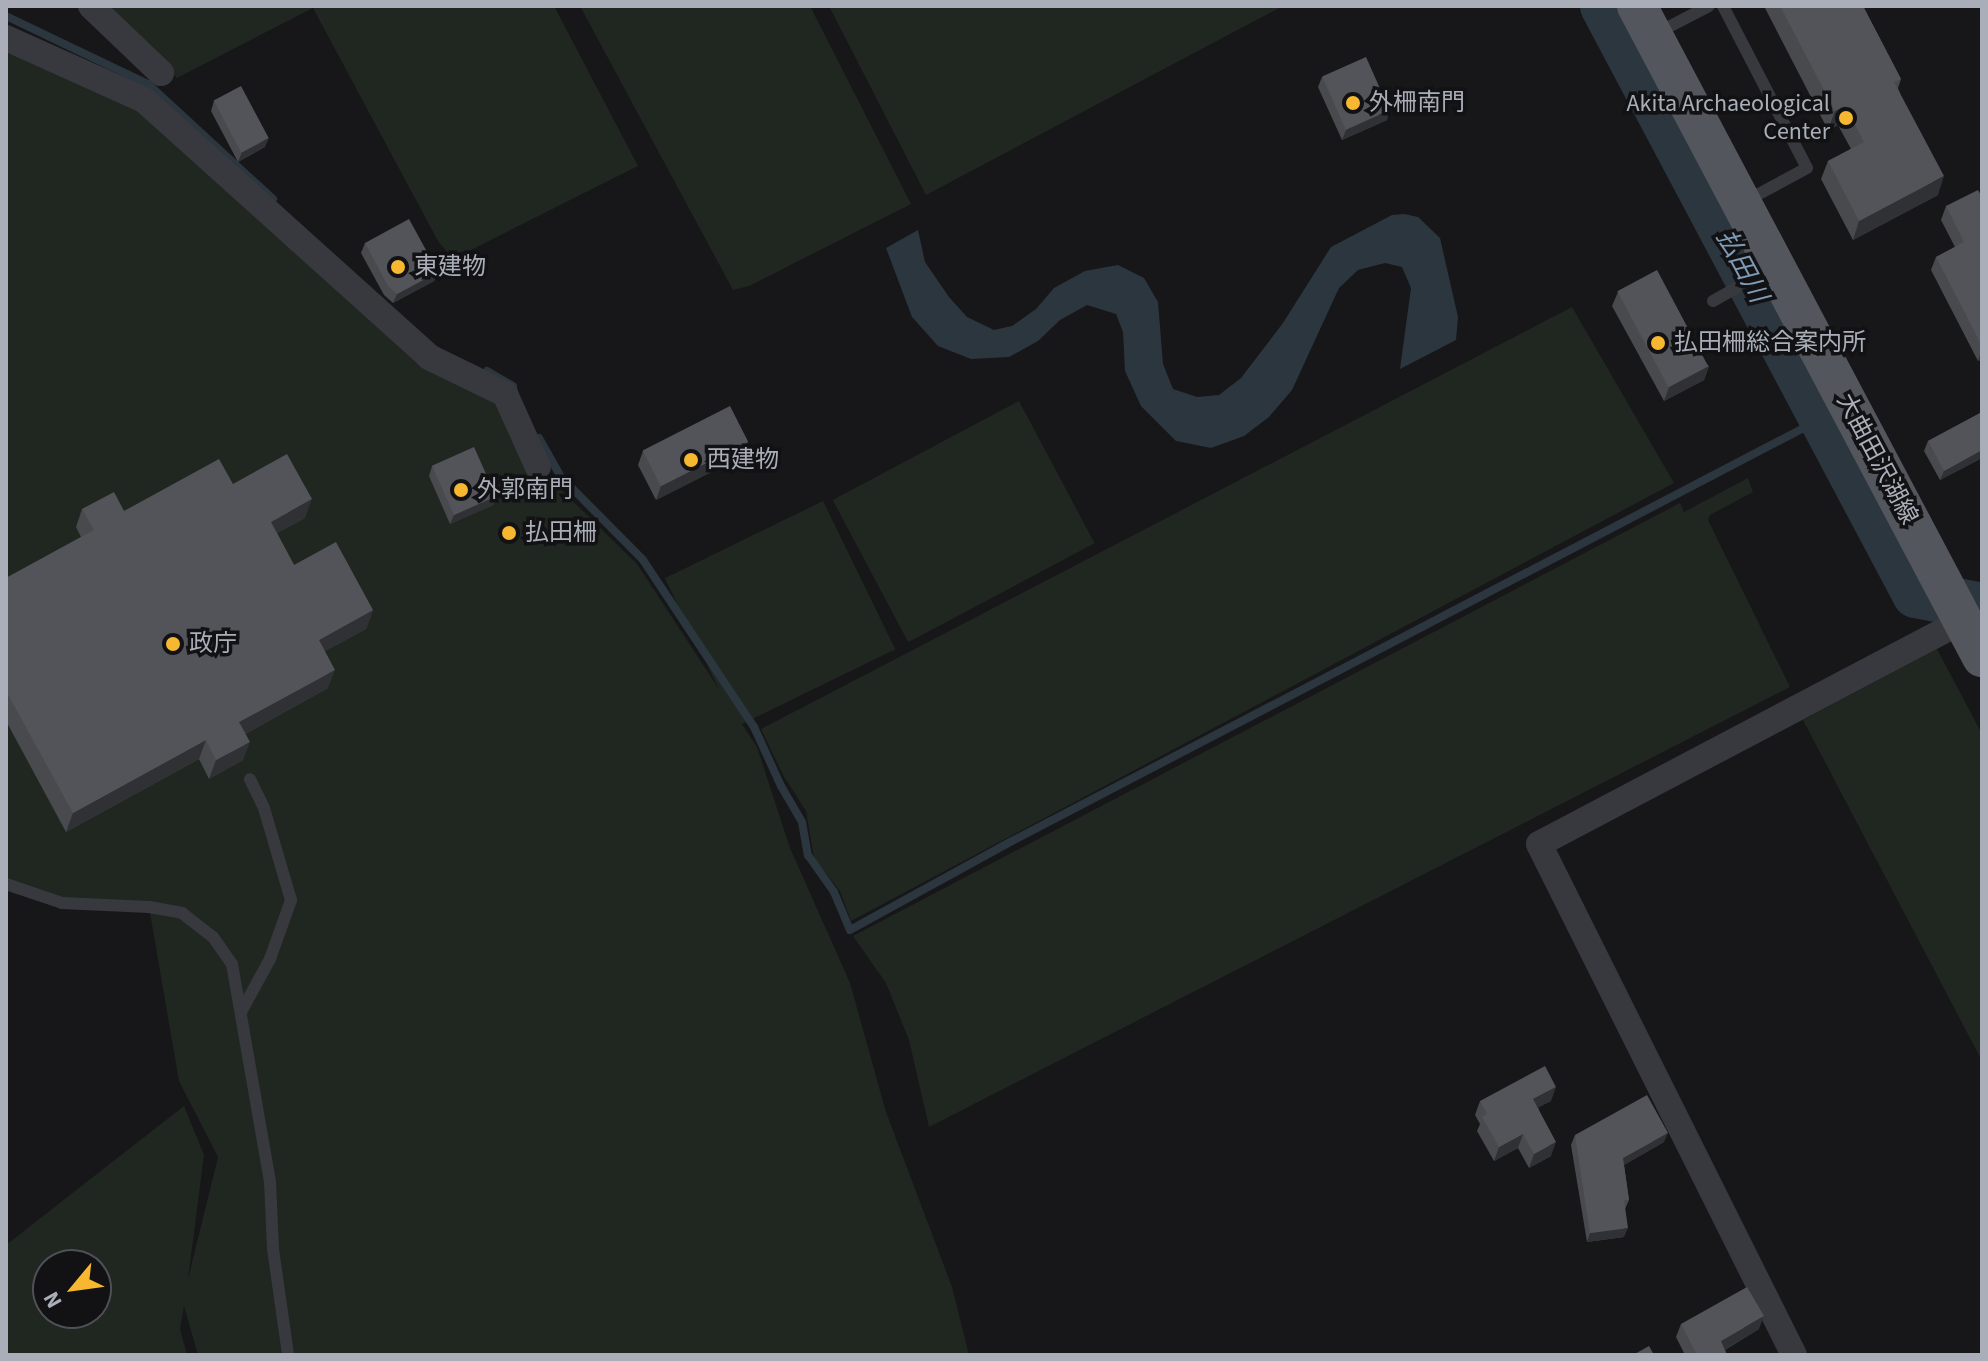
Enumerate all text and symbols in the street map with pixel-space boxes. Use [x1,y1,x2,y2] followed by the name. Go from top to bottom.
[1369,89,1465,117] place label: 外柵南門
[1627,90,1830,146] place label: Akita Archaeological Center
[1344,94,1362,112] marker: 外柵南門
[1837,109,1855,127] marker: Akita Archaeological Center
[1710,224,1774,308] water label: 払田川
[414,253,486,281] place label: 東建物
[389,258,407,276] marker: 東建物
[1674,329,1866,357] place label: 払田柵総合案内所
[1649,334,1667,352] marker: 払田柵総合案内所
[1830,389,1924,529] street label: 大曲田沢湖線
[707,446,779,474] place label: 西建物
[682,451,700,469] marker: 西建物
[477,476,573,504] place label: 外郭南門
[452,481,470,499] marker: 外郭南門
[525,519,597,547] place label: 払田柵
[500,524,518,542] marker: 払田柵
[189,630,237,658] place label: 政庁
[164,635,182,653] marker: 政庁
[32,1249,112,1329] north arrow
[35,1286,70,1314] text: N

